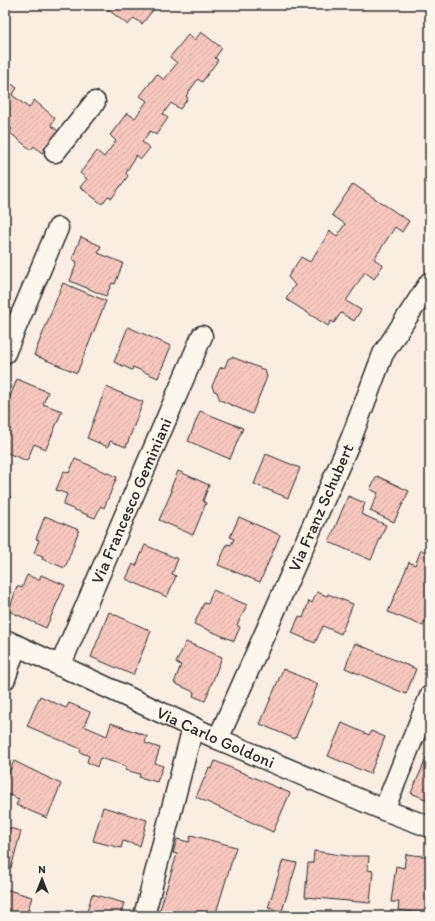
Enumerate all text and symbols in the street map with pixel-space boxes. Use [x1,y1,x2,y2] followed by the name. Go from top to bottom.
[87,415,176,587] street label: Via Francesco Geminiani
[284,440,358,575] street label: Via Franz Schubert
[154,702,278,772] street label: Via Carlo Goldoni
[22,859,62,899] north arrow
[38,863,46,876] text: N

